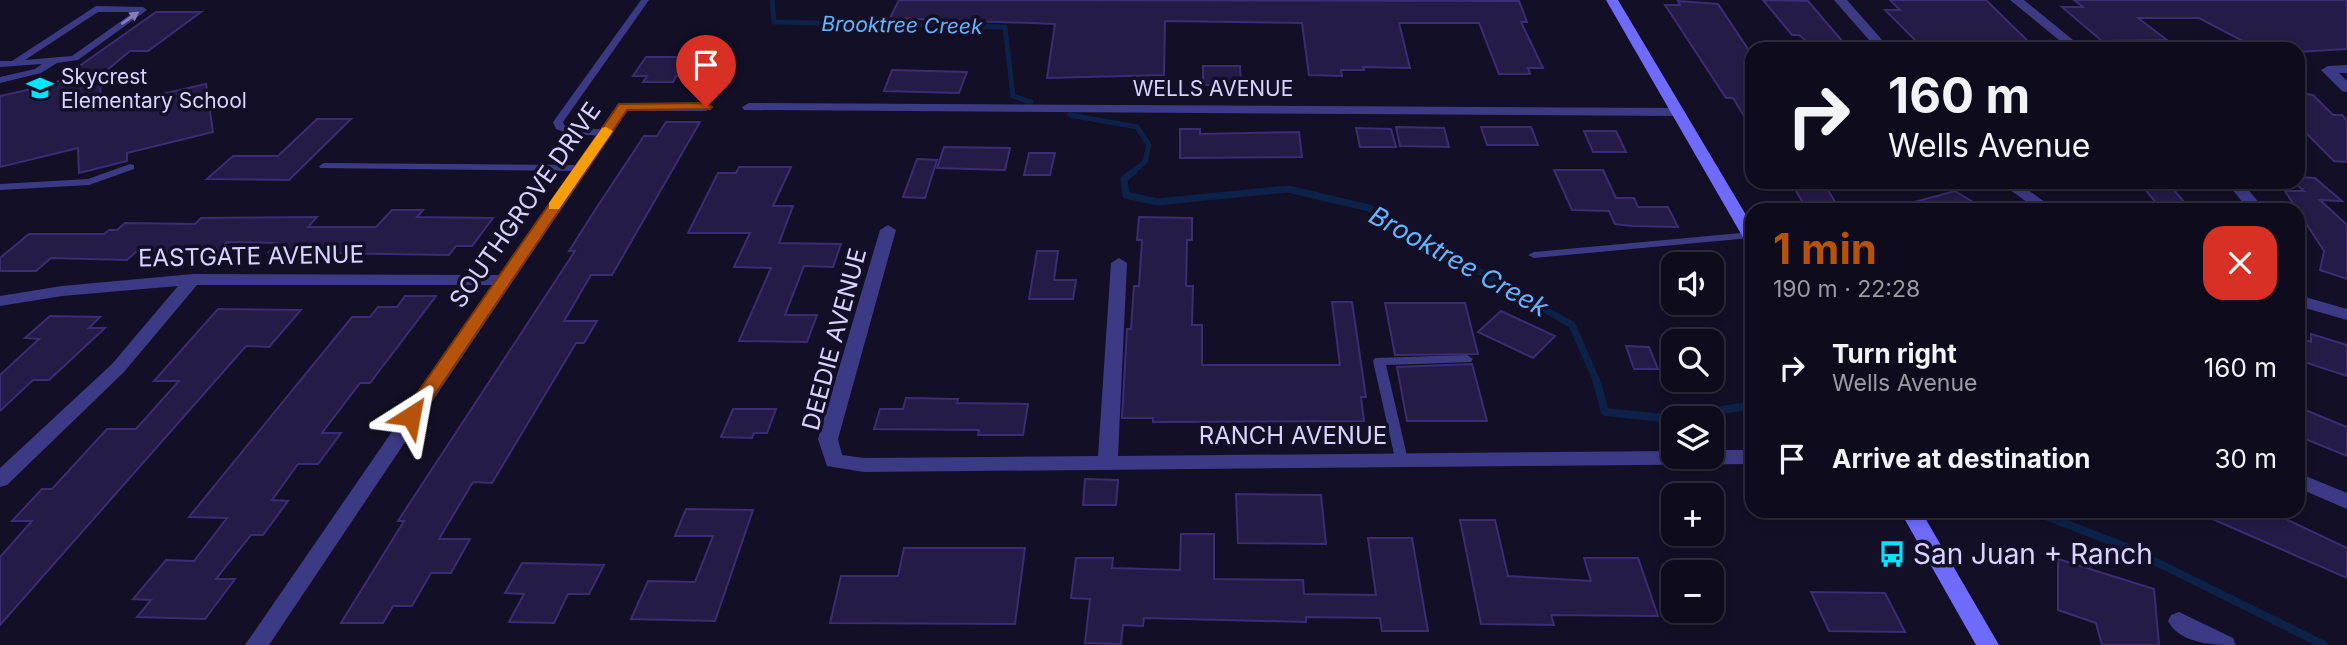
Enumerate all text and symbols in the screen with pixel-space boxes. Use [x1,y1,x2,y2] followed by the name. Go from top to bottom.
[121,11,139,25] one-way arrow
[821,11,983,39] water label: Brooktree Creek
[676,35,736,107] pin
[687,46,725,84] icon: arrive
[61,64,247,113] place label: Skycrest Elementary School
[1888,66,2030,125] text: 160 m
[1773,70,1864,161] icon: right
[25,73,55,103] school or university icon: Skycrest Elementary School
[1133,76,1293,101] street label: WELLS AVENUE
[443,97,607,313] street label: SOUTHGROVE DRIVE
[1888,126,2090,165] text: Wells Avenue
[1364,199,1554,323] water label: Brooktree Creek
[1773,223,1877,274] text: 1 min
[2203,226,2277,300] button: close
[138,240,364,272] street label: EASTGATE AVENUE
[796,245,872,433] street label: DEEDIE AVENUE
[1661,252,1724,623] map controls
[1661,252,1724,315] button: sound
[1773,275,1920,303] text: 190 m · 22:28
[1661,329,1724,392] button: search
[1832,338,1957,369] text: Turn right
[1773,349,1811,387] icon: right
[2204,352,2277,383] text: 160 m
[1832,369,1977,397] text: Wells Avenue
[374,379,448,453] position arrow
[1661,406,1724,469] button: layers
[1199,421,1387,450] street label: RANCH AVENUE
[1773,440,1811,478] icon: arrive
[1832,443,2091,474] text: Arrive at destination
[2214,443,2277,474] text: 30 m
[1661,483,1724,546] button: +
[1913,537,2153,571] place label: San Juan + Ranch
[1877,539,1907,569] bus stop icon: San Juan + Ranch
[1661,560,1724,623] button: −

